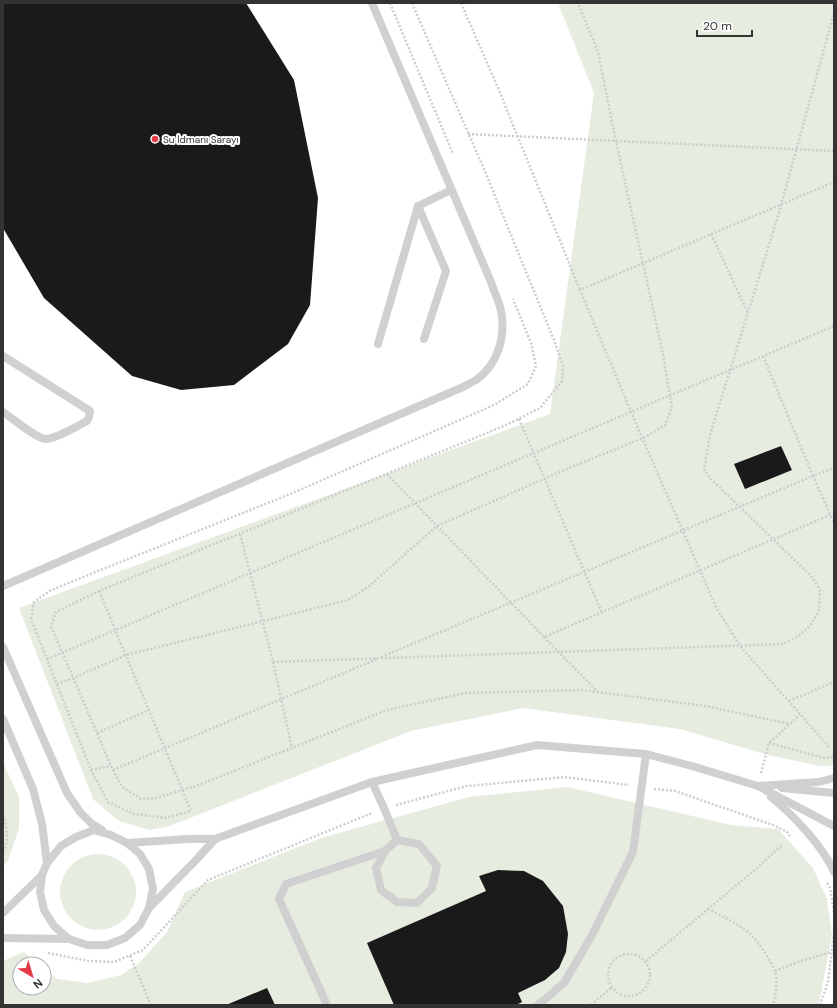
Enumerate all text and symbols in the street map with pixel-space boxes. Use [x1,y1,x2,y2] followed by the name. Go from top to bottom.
[697,12,752,38] scale bar
[703,18,732,34] text: 20 m
[163,133,239,146] place label: Su İdmanı Sarayı
[150,134,160,144] marker: Su İdmanı Sarayı
[12,956,52,996] north arrow
[31,976,46,992] text: N

